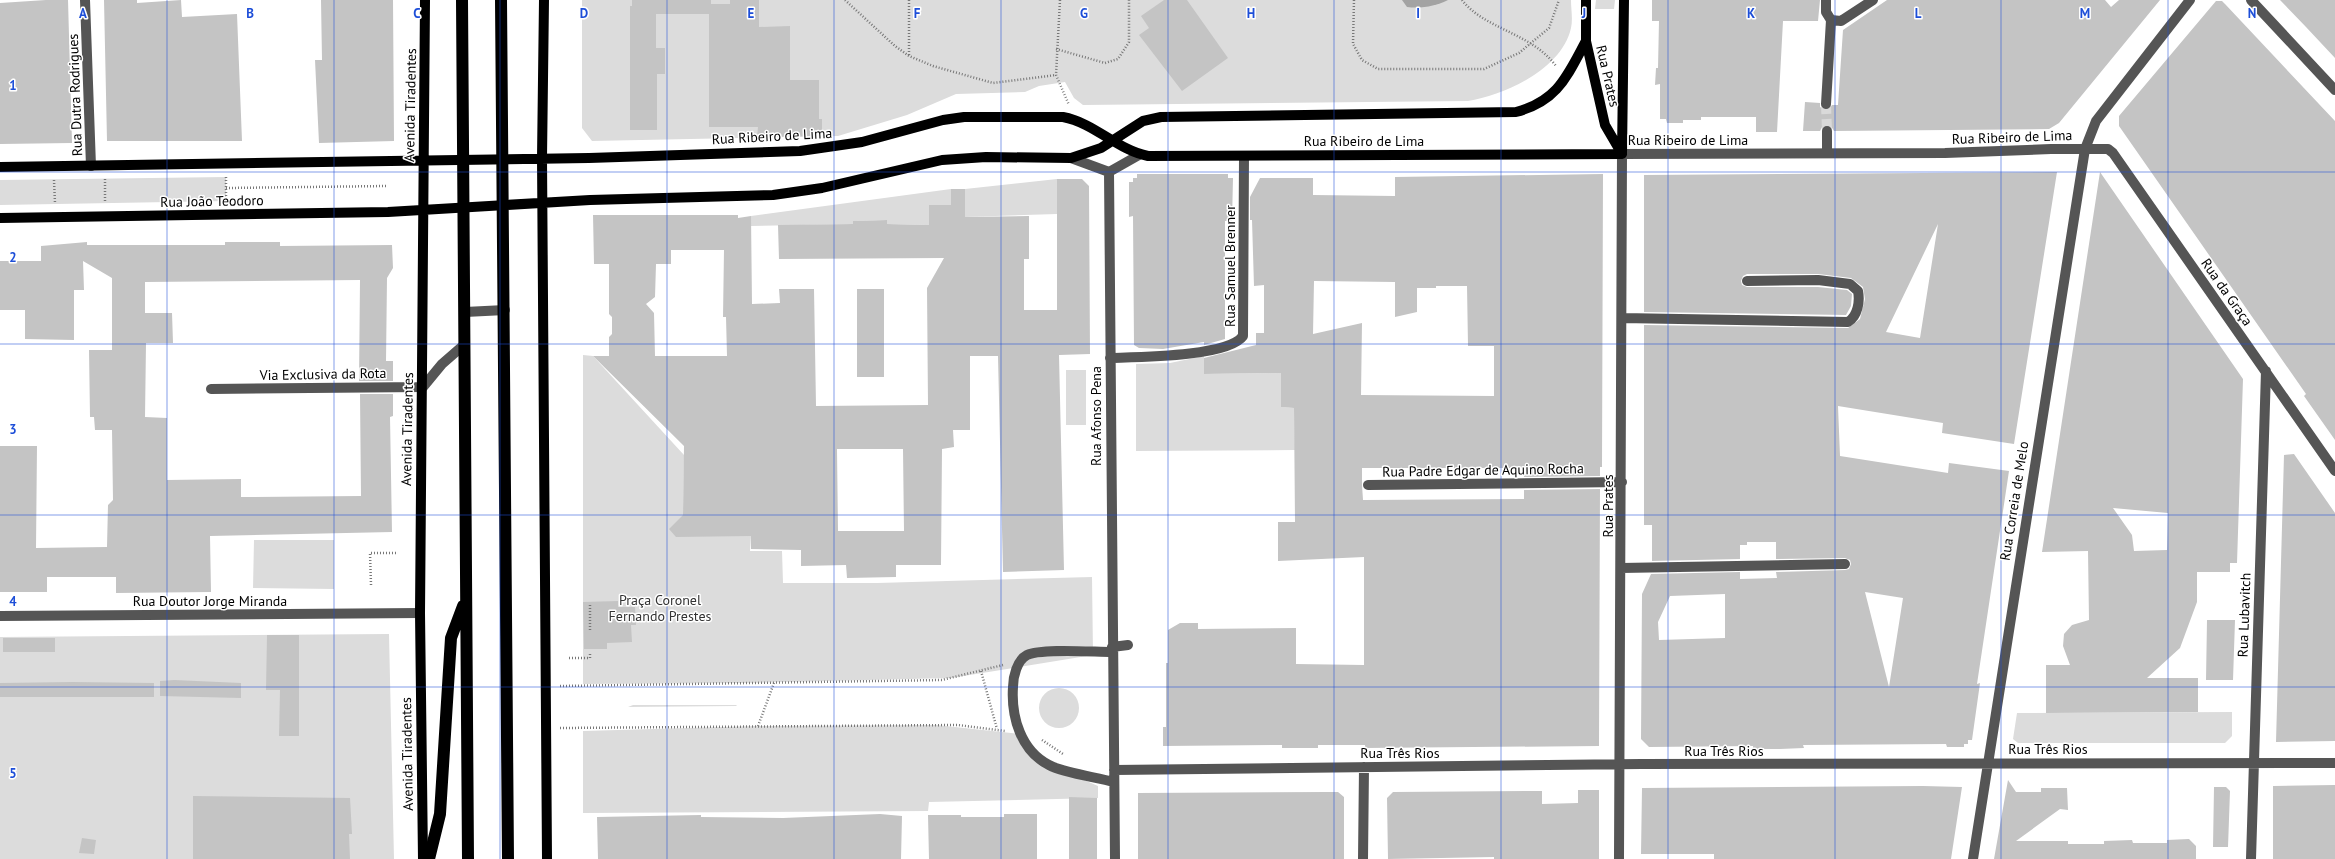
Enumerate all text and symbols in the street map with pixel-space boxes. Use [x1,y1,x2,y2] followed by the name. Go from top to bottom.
[79,5,87,22] text: A
[246,5,254,22] text: B
[413,5,421,22] text: C
[580,5,588,22] text: D
[748,5,755,22] text: E
[914,5,921,22] text: F
[1080,5,1088,22] text: G
[1247,5,1255,22] text: H
[1416,5,1420,22] text: I
[1581,5,1586,22] text: J
[1747,5,1755,22] text: K
[1915,5,1922,22] text: L
[2080,5,2090,22] text: M
[2248,5,2256,22] text: N
[64,33,86,157] street label: Rua Dutra Rodrigues
[1592,43,1624,109] street label: Rua Prates
[400,48,420,162] street label: Avenida Tiradentes
[9,77,17,94] text: 1
[711,124,833,148] street label: Rua Ribeiro de Lima
[1951,126,2073,148] street label: Rua Ribeiro de Lima
[1628,131,1748,149] street label: Rua Ribeiro de Lima
[1304,132,1424,150] street label: Rua Ribeiro de Lima
[160,191,264,211] street label: Rua João Teodoro
[1221,205,1239,327] street label: Rua Samuel Brenner
[9,249,17,266] text: 2
[2197,255,2257,329] street label: Rua da Graça
[258,364,387,384] street label: Via Exclusiva da Rota
[1087,366,1105,466] street label: Rua Afonso Pena
[397,372,417,486] street label: Avenida Tiradentes
[9,421,17,438] text: 3
[1996,440,2032,562] street label: Rua Correia de Melo
[1382,459,1584,481] street label: Rua Padre Edgar de Aquino Rocha
[1599,474,1617,538] street label: Rua Prates
[2234,572,2254,658] street label: Rua Lubavitch
[609,591,712,625] park label: Praça Coronel Fernando Prestes
[133,592,287,610] street label: Rua Doutor Jorge Miranda
[9,593,17,610] text: 4
[397,697,417,811] street label: Avenida Tiradentes
[2008,740,2088,758] street label: Rua Três Rios
[1684,742,1764,760] street label: Rua Três Rios
[1360,744,1440,762] street label: Rua Três Rios
[9,765,17,782] text: 5

